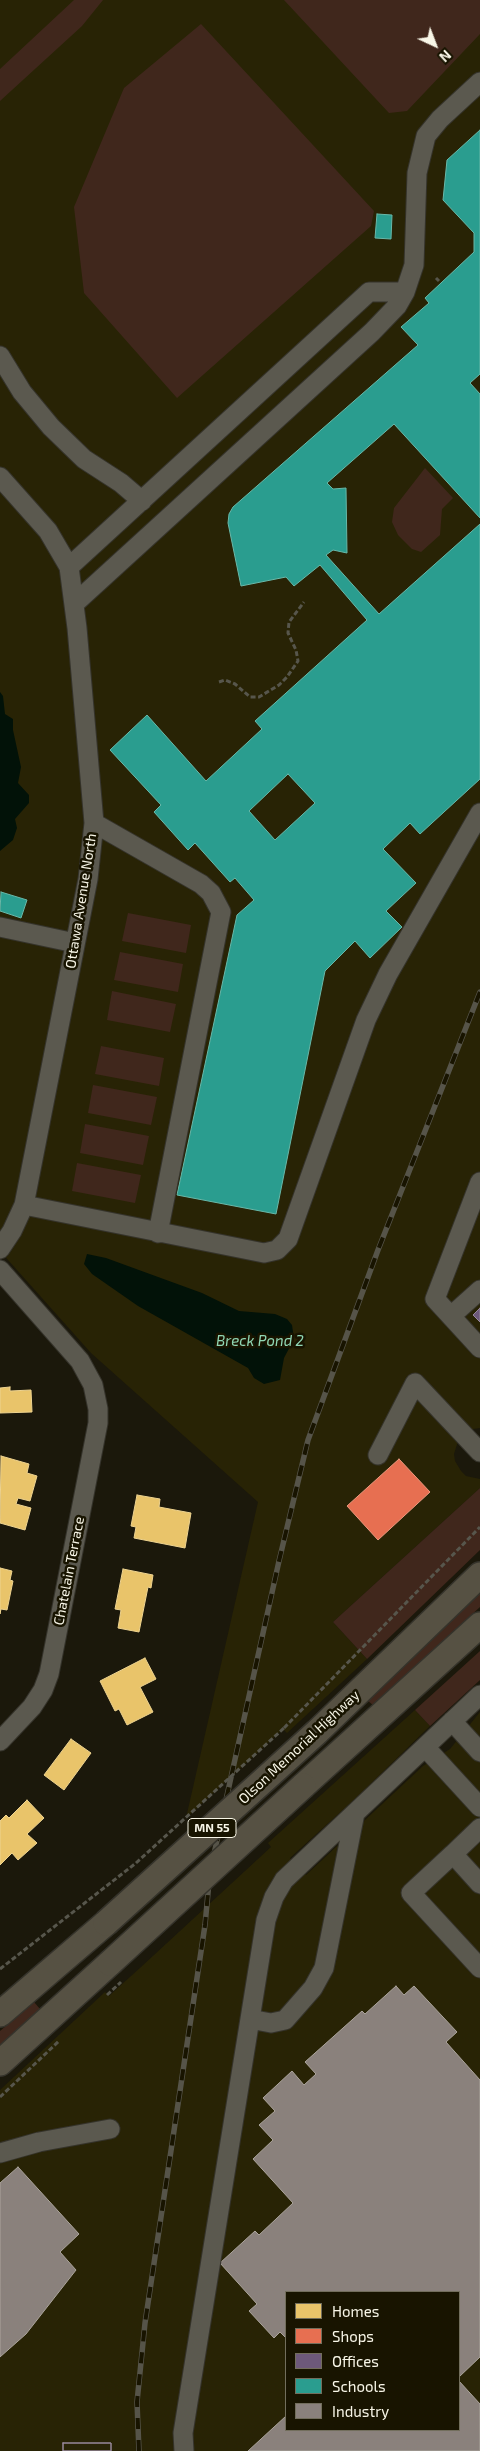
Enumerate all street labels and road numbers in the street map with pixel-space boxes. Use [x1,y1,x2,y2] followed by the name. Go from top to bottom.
[62,832,100,970] street label: Ottawa Avenue North
[50,1515,88,1627] street label: Chatelain Terrace
[235,1687,363,1807] street label: Olson Memorial Highway
[188,1819,236,1838] road number: MN 55

